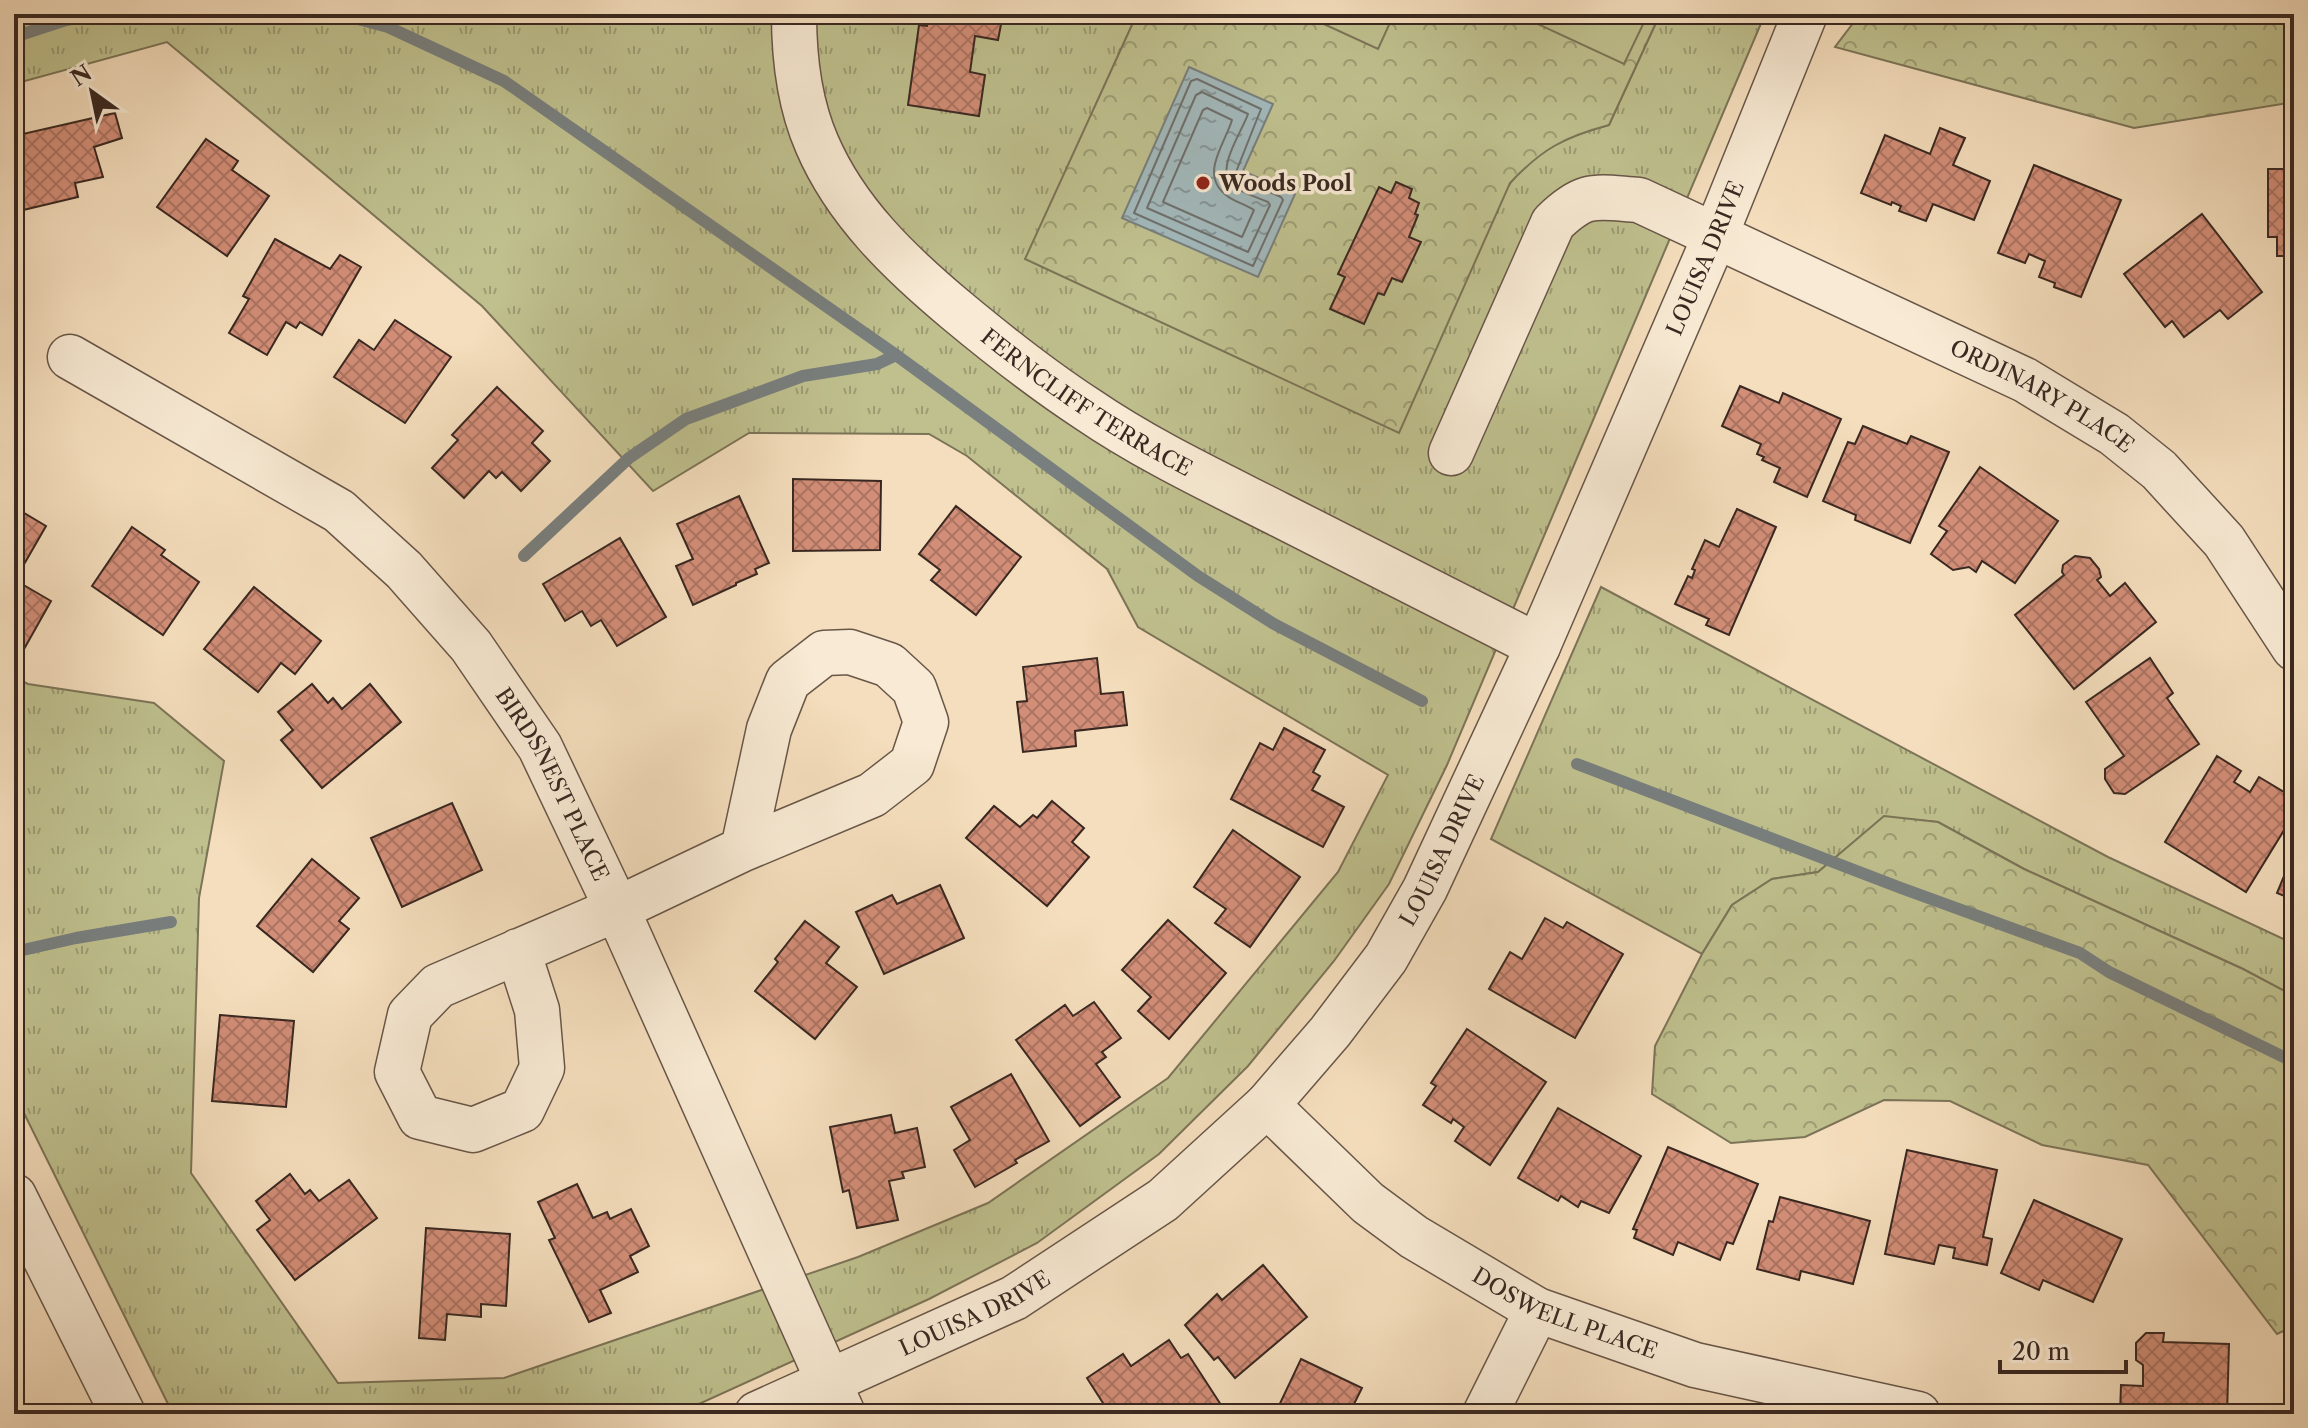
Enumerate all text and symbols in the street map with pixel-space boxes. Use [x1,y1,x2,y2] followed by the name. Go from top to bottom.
[52,52,132,132] north arrow
[66,59,97,92] text: N
[1218,170,1352,197] place label: Woods Pool
[1194,174,1212,192] marker: Woods Pool
[1660,177,1750,339] street label: LOUISA DRIVE
[976,323,1197,482] street label: FERNCLIFF TERRACE
[1946,334,2140,458] street label: ORDINARY PLACE
[490,682,615,885] street label: BIRDSNEST PLACE
[1393,770,1490,931] street label: LOUISA DRIVE
[1468,1261,1661,1364] street label: DOSWELL PLACE
[895,1264,1055,1362] street label: LOUISA DRIVE
[2000,1324,2126,1374] scale bar
[2012,1337,2070,1366] text: 20 m

